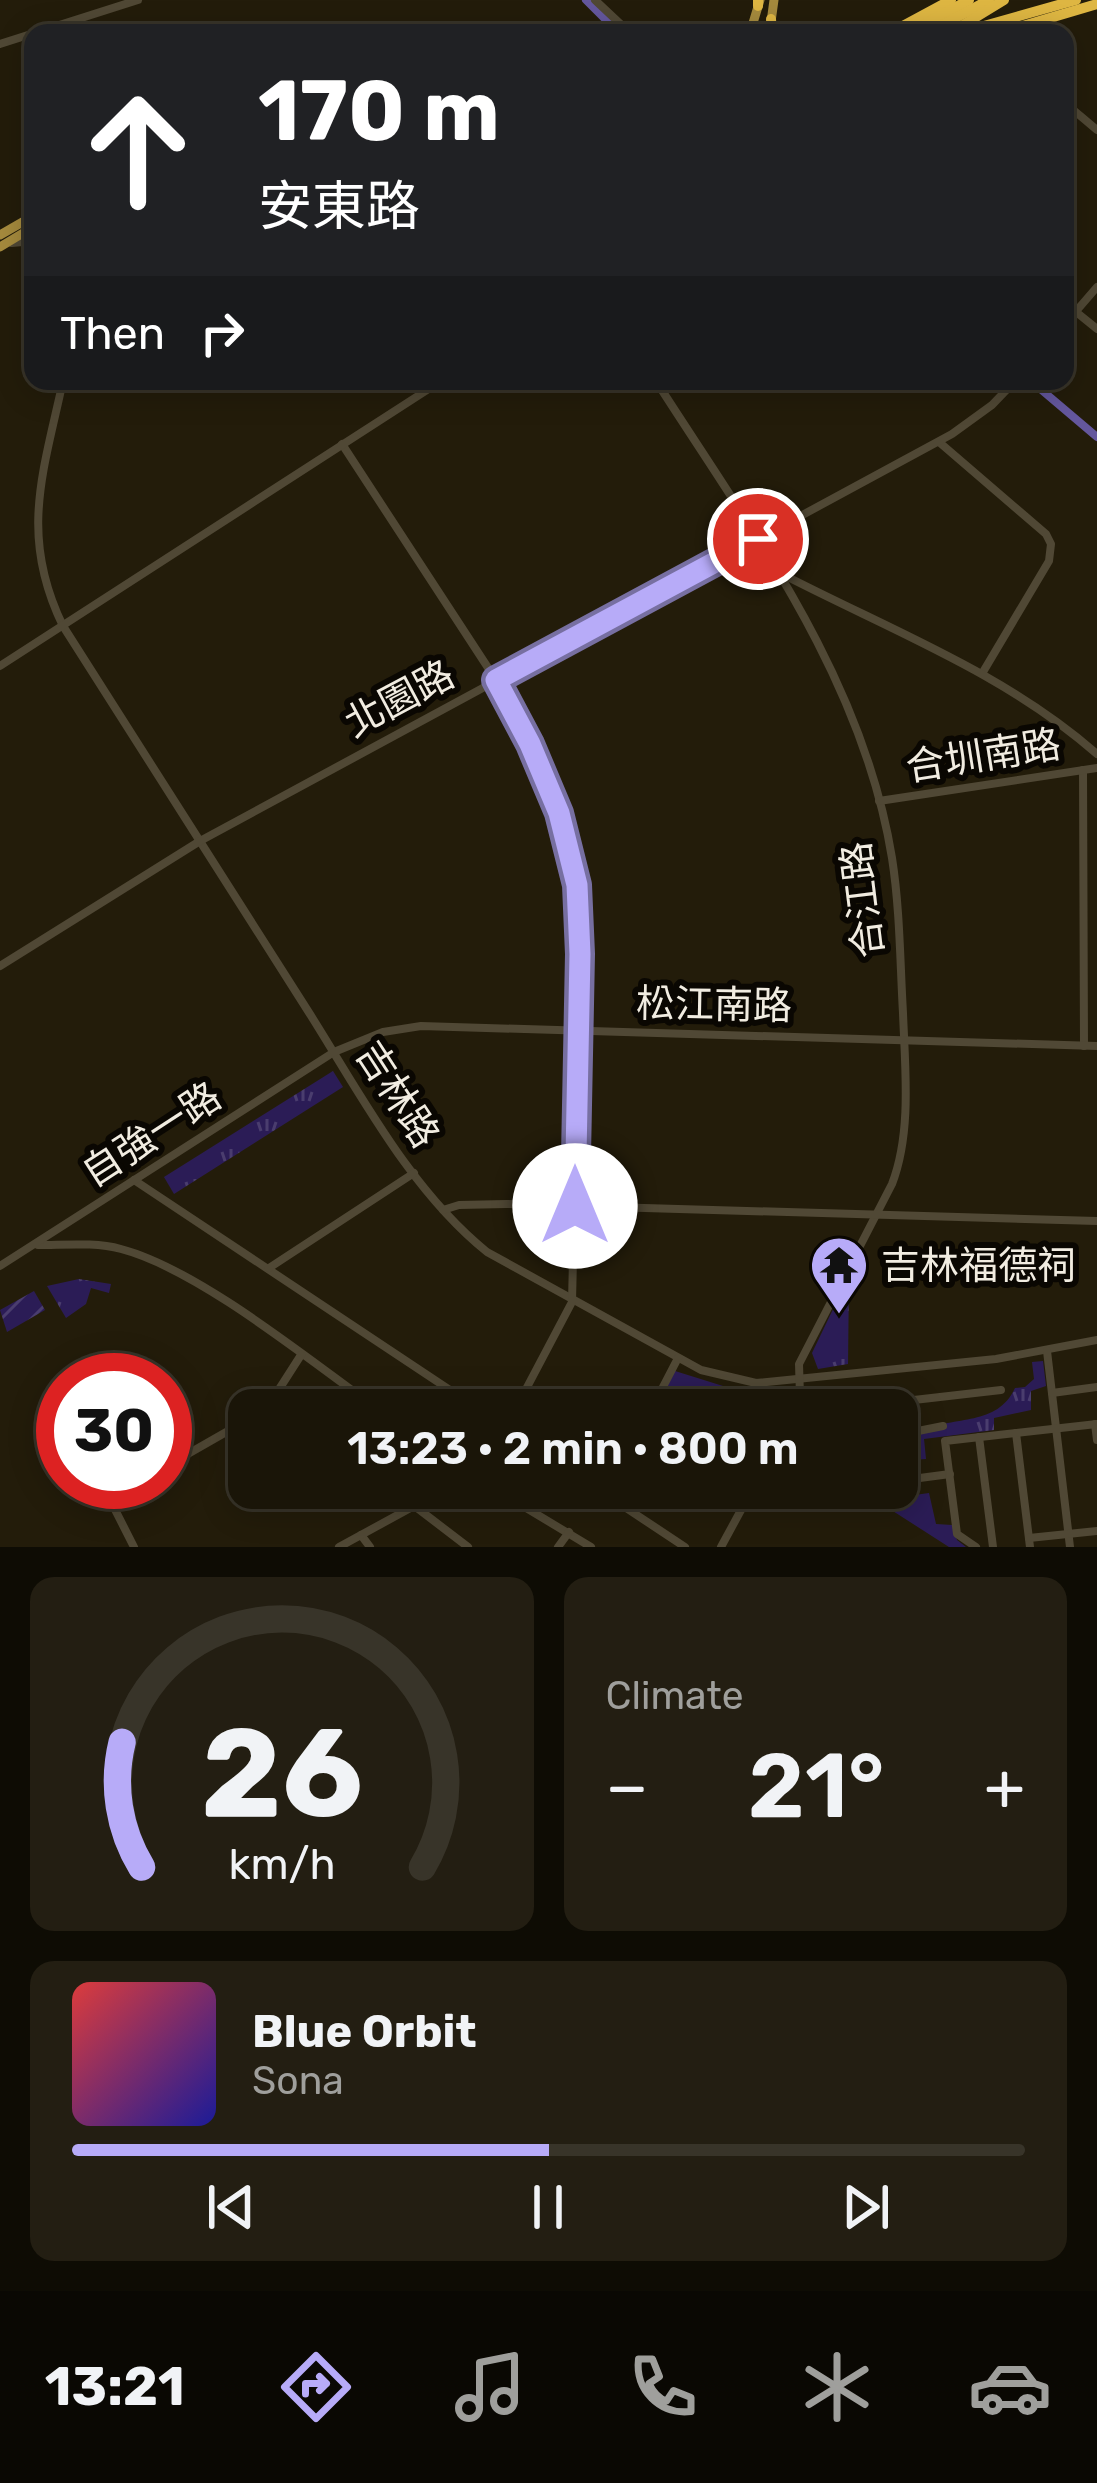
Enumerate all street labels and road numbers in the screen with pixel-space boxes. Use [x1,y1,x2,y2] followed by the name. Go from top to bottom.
[337,651,462,747] street label: 北園路
[903,721,1064,791] street label: 合圳南路
[833,839,893,961] street label: 合江路
[636,981,792,1029] street label: 松江南路
[346,1033,448,1156] street label: 吉林路
[74,1073,229,1197] street label: 自強一路

